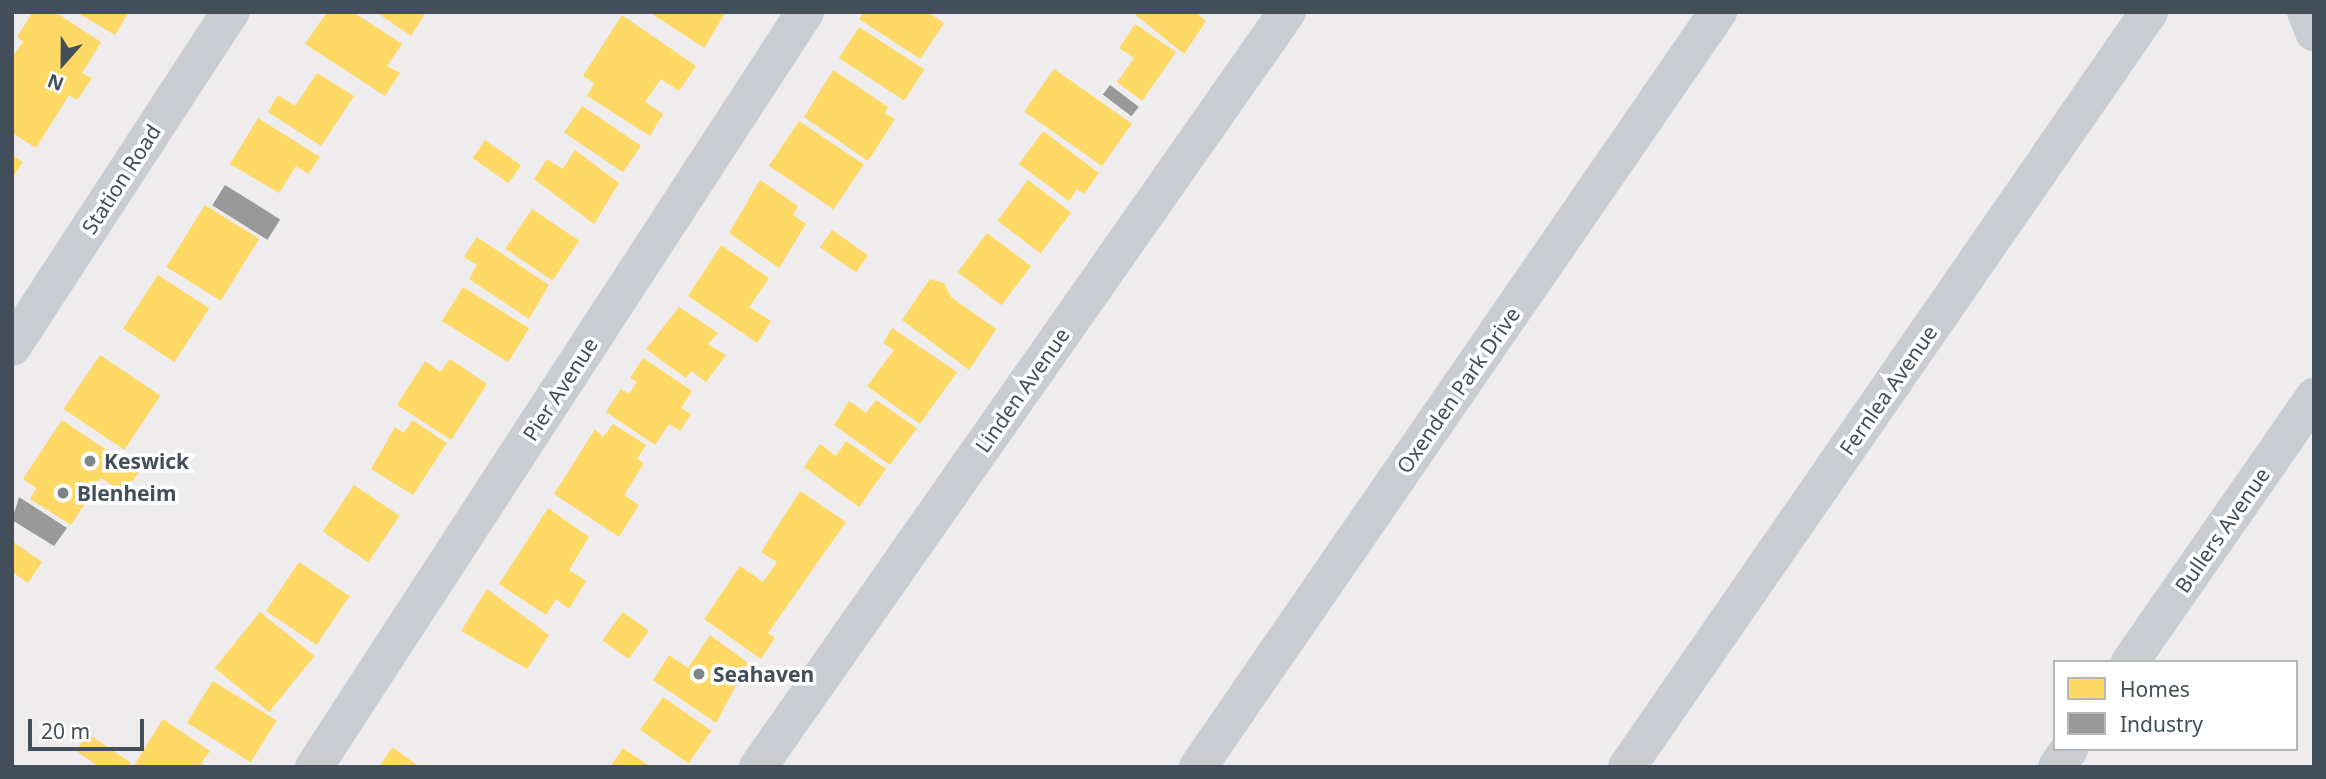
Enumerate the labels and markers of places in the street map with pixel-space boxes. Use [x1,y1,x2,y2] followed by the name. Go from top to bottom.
[104,448,189,474] place label: Keswick
[82,453,98,469] marker: Keswick
[77,480,176,506] place label: Blenheim
[55,485,71,501] marker: Blenheim
[713,661,814,687] place label: Seahaven
[691,666,707,682] marker: Seahaven

